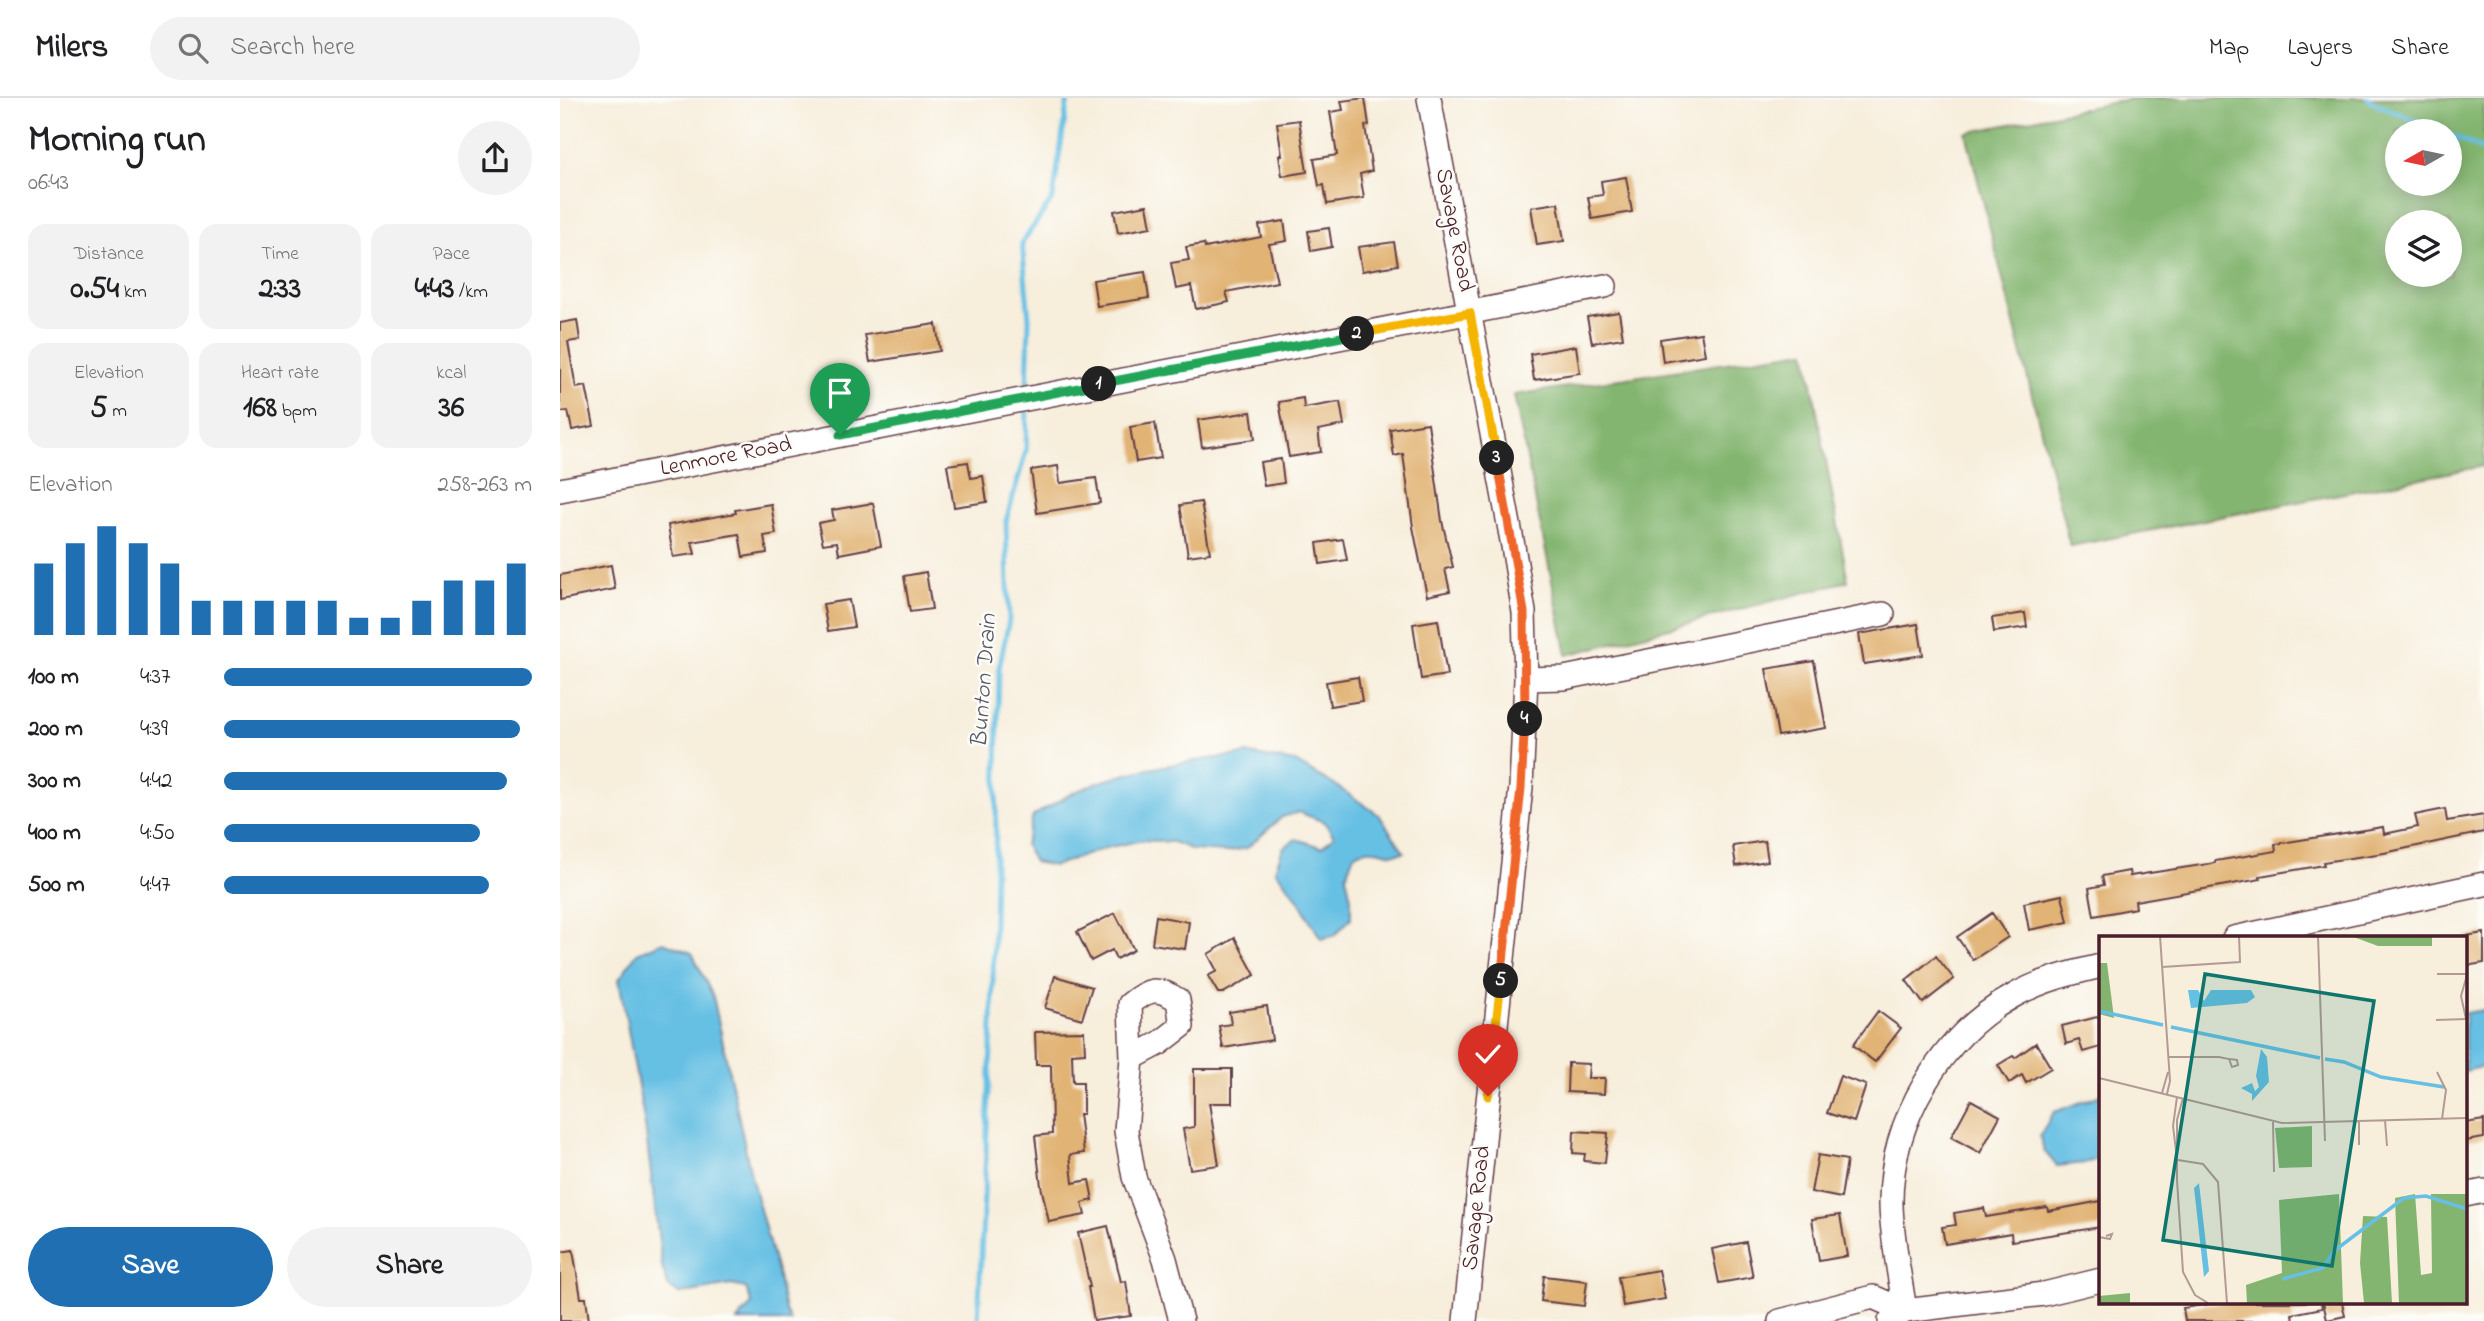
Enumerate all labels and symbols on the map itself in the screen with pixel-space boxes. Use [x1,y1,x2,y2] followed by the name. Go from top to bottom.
[2385,119,2462,196] north arrow
[1425,166,1482,295] street label: Savage Road
[1340,316,1374,352] pin: 2
[810,363,870,435] pin
[1082,366,1116,402] pin: 1
[657,428,795,486] street label: Lenmore Road
[1480,440,1514,476] pin: 3
[963,612,1007,749] water label: Bunton Drain
[1508,702,1542,736] pin: 4
[2099,936,2466,1304] inset map
[1483,964,1518,998] pin: 5
[1458,1024,1518,1096] pin
[1454,1144,1501,1272] street label: Savage Road

